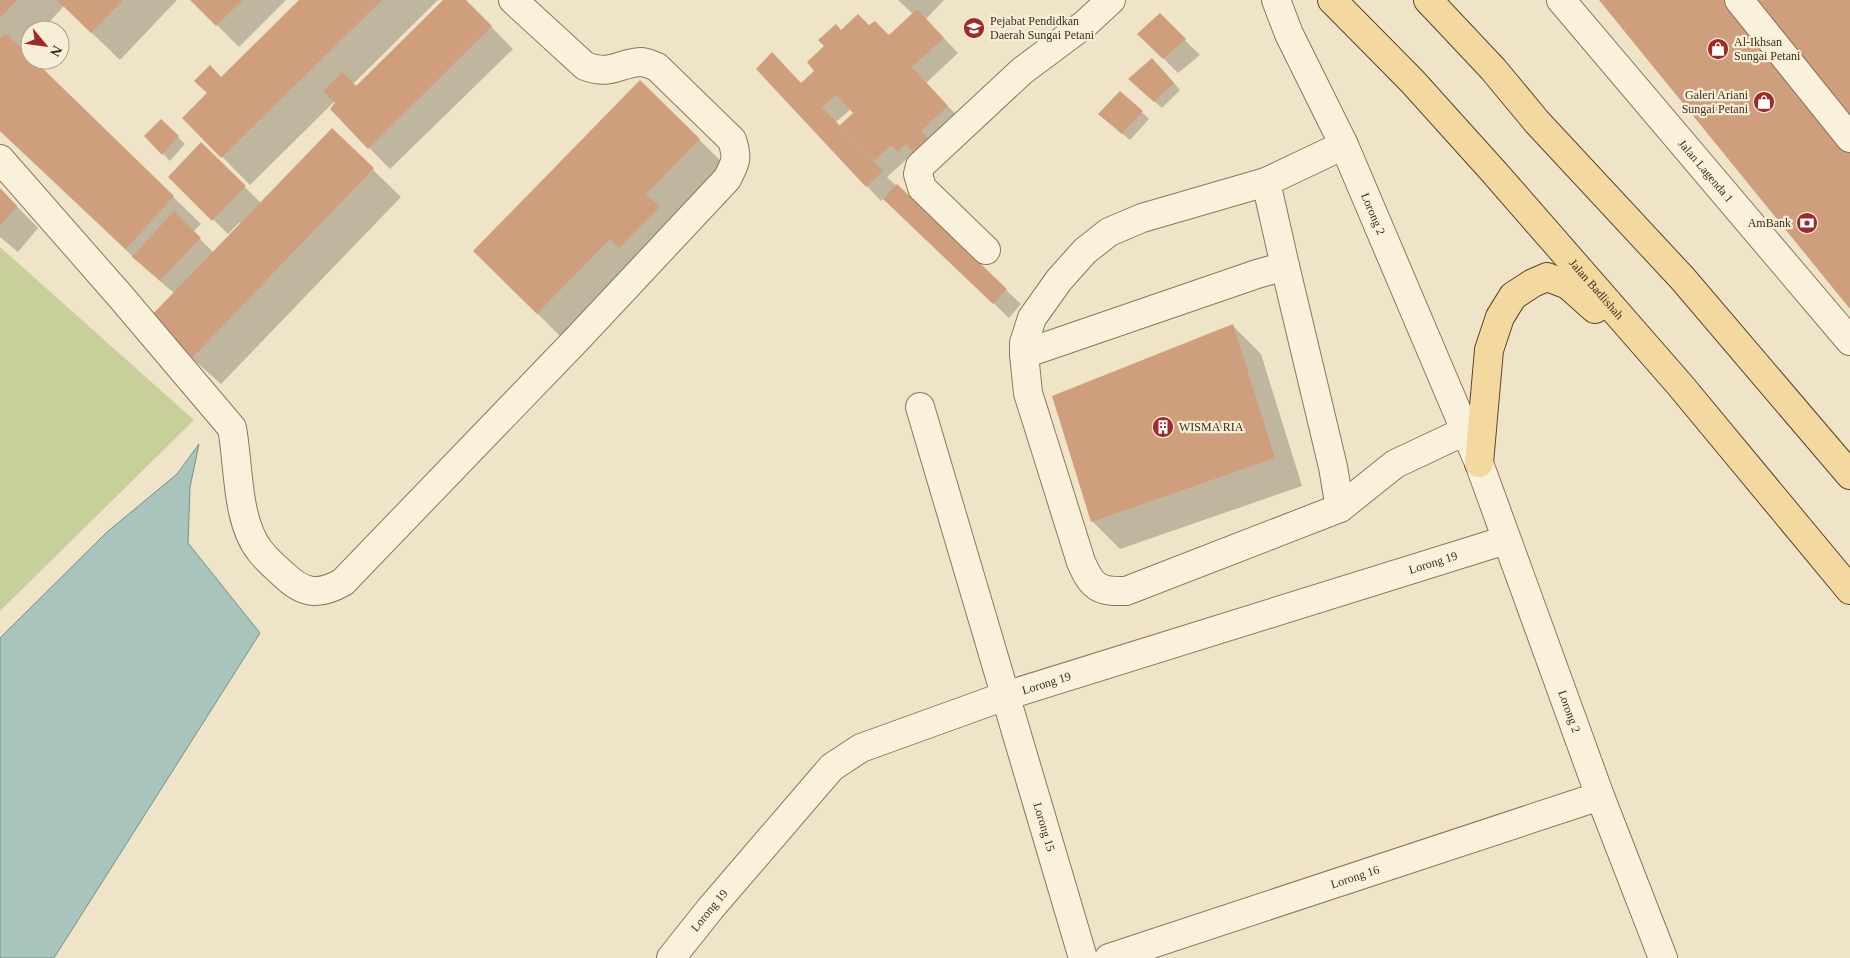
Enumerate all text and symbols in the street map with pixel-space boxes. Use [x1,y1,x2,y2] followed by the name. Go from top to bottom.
[990,14,1095,42] place label: Pejabat Pendidkan Daerah Sungai Petani
[962,16,986,40] school or university icon: Pejabat Pendidkan Daerah Sungai Petani
[20,20,70,70] north arrow
[1734,35,1801,63] place label: Al-Ikhsan Sungai Petani
[1706,37,1730,61] shop icon: Al-Ikhsan Sungai Petani
[47,43,65,59] text: N
[1682,88,1749,116] place label: Galeri Ariani Sungai Petani
[1752,90,1776,114] shop icon: Galeri Ariani Sungai Petani
[1675,137,1736,205] street label: Jalan Lagenda 1
[1358,191,1388,237] street label: Lorong 2
[1795,211,1819,235] bank icon: AmBank
[1748,216,1791,230] place label: AmBank
[1566,256,1627,322] street label: Jalan Badlishah
[1151,415,1175,439] building icon: WISMA RIA
[1179,420,1244,434] place label: WISMA RIA
[1407,549,1459,577] street label: Lorong 19
[1020,669,1073,697] street label: Lorong 19
[1555,688,1583,735] street label: Lorong 2
[1030,801,1058,853] street label: Lorong 15
[1329,862,1381,891] street label: Lorong 16
[688,887,731,934] street label: Lorong 19

